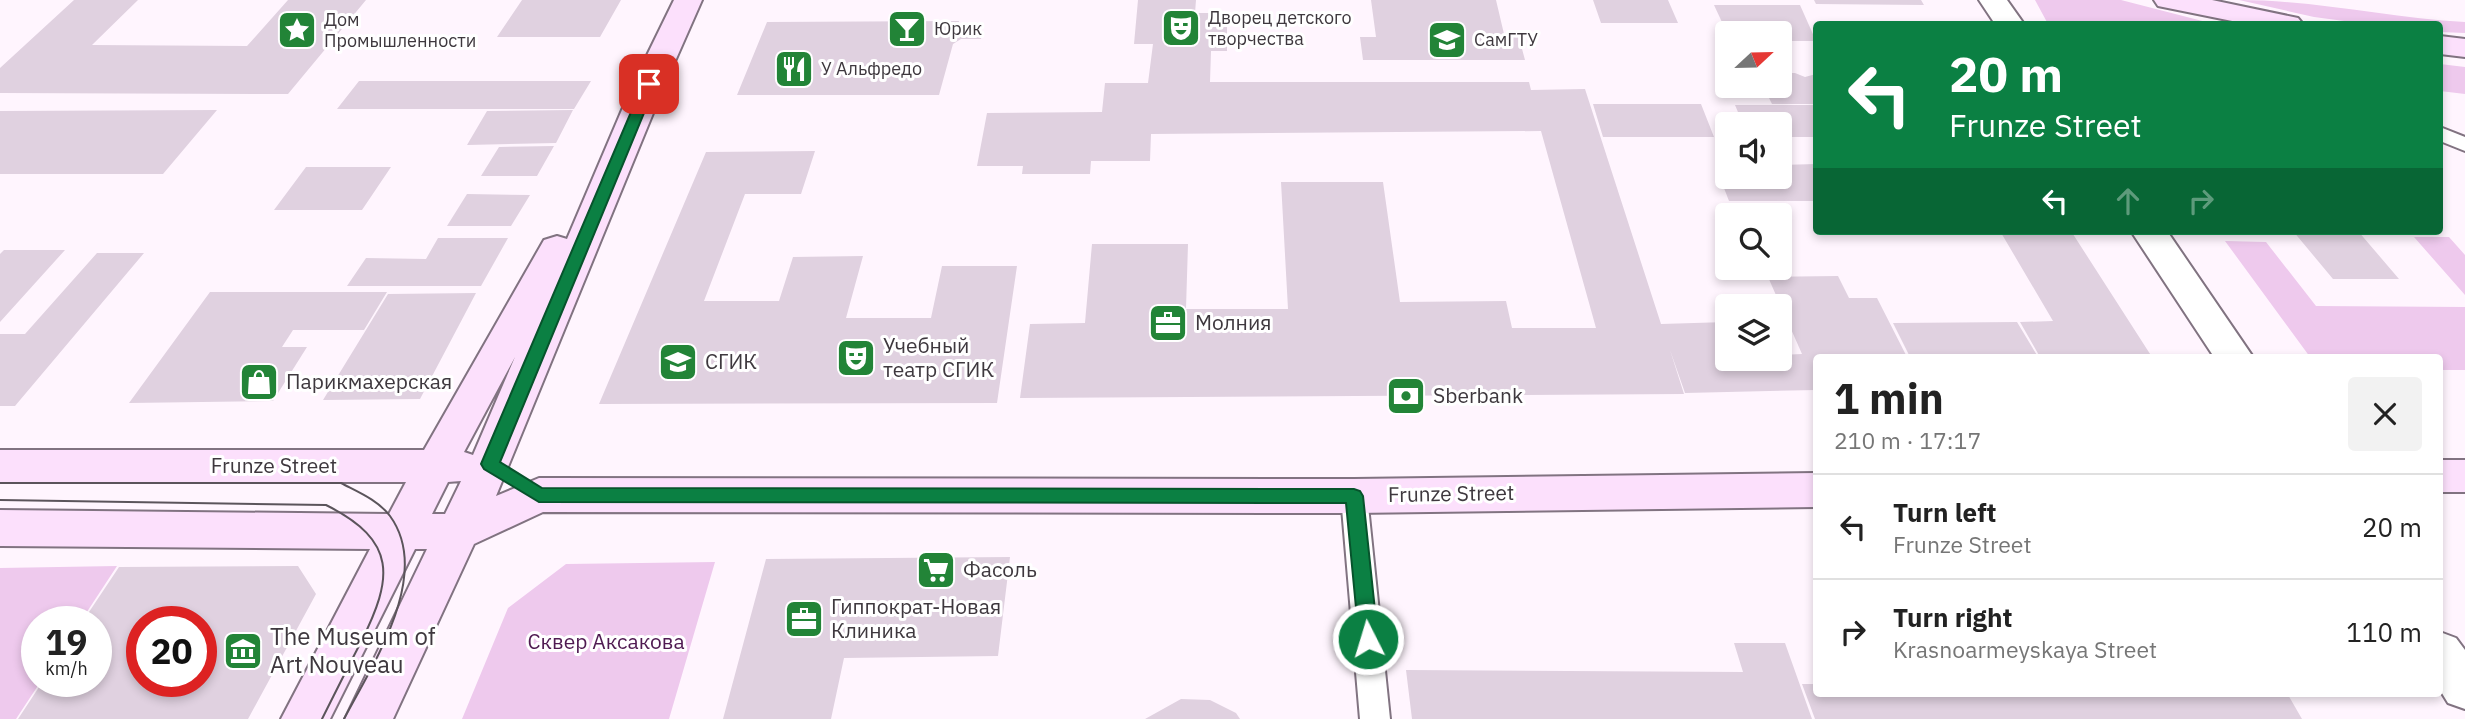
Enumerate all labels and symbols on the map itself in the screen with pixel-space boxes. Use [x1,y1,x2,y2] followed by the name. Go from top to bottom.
[1208,6,1352,50] place label: Дворец детского творчества
[1160,7,1202,49] theatre icon: Дворец детского творчества
[324,8,476,52] place label: Дом Промышленности
[886,8,928,50] bar icon: Юрик
[276,9,318,51] place icon: Дом Промышленности
[934,17,982,40] place label: Юрик
[1426,19,1468,61] school or university icon: СамГТУ
[1715,21,1792,98] north arrow
[1474,28,1538,51] place label: СамГТУ
[773,48,815,90] restaurant icon: У Альфредо
[619,54,679,114] pin
[821,57,922,80] place label: У Альфредо
[1147,302,1189,344] office icon: Молния
[1195,308,1272,336] place label: Молния
[883,331,994,383] place label: Учебный театр СГИК
[835,337,877,379] theatre icon: Учебный театр СГИК
[657,341,699,383] school or university icon: СГИК
[705,347,757,375] place label: СГИК
[238,361,280,403] shop icon: Парикмахерская
[286,367,452,395] place label: Парикмахерская
[1385,375,1427,417] bank icon: Sberbank
[1433,381,1523,409] place label: Sberbank
[211,451,337,479] street label: Frunze Street
[1387,478,1514,508] street label: Frunze Street
[915,549,957,591] supermarket icon: Фасоль
[963,555,1037,583] place label: Фасоль
[831,592,1001,644] place label: Гиппократ-Новая Клиника
[783,598,825,640] office icon: Гиппократ-Новая Клиника
[1331,602,1405,676] position arrow
[126,606,217,697] speed limit sign: 20
[270,620,436,680] place label: The Museum of Art Nouveau
[527,627,685,655] park label: Сквер Аксакова
[222,630,264,672] museum icon: The Museum of Art Nouveau

